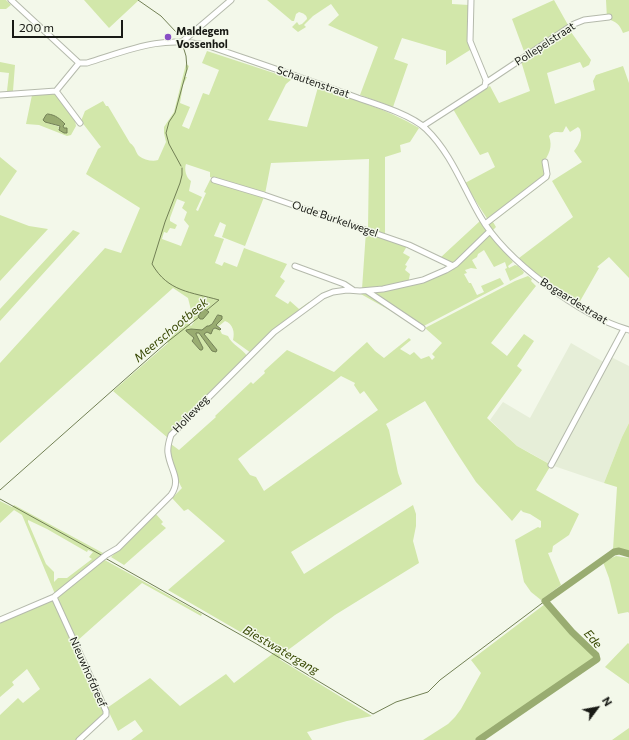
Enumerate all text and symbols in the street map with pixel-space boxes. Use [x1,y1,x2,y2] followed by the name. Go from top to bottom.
[14,12,125,38] scale bar
[19,20,54,34] text: 200 m
[512,20,578,68] street label: Pollepelstraat
[176,24,229,50] place label: Maldegem Vossenhol
[163,32,173,42] marker: Maldegem Vossenhol
[275,63,351,101] street label: Schautenstraat
[290,198,380,240] street label: Oude Burkelwegel
[538,275,610,327] street label: Bogaardestraat
[131,295,211,365] water label: Meerschootbeek
[170,393,212,435] street label: Holleweg
[240,622,322,678] water label: Biestwatergang
[581,627,605,651] water label: Ede
[67,635,109,709] street label: Nieuwhofdreef
[577,688,617,728] north arrow
[600,694,615,708] text: N

